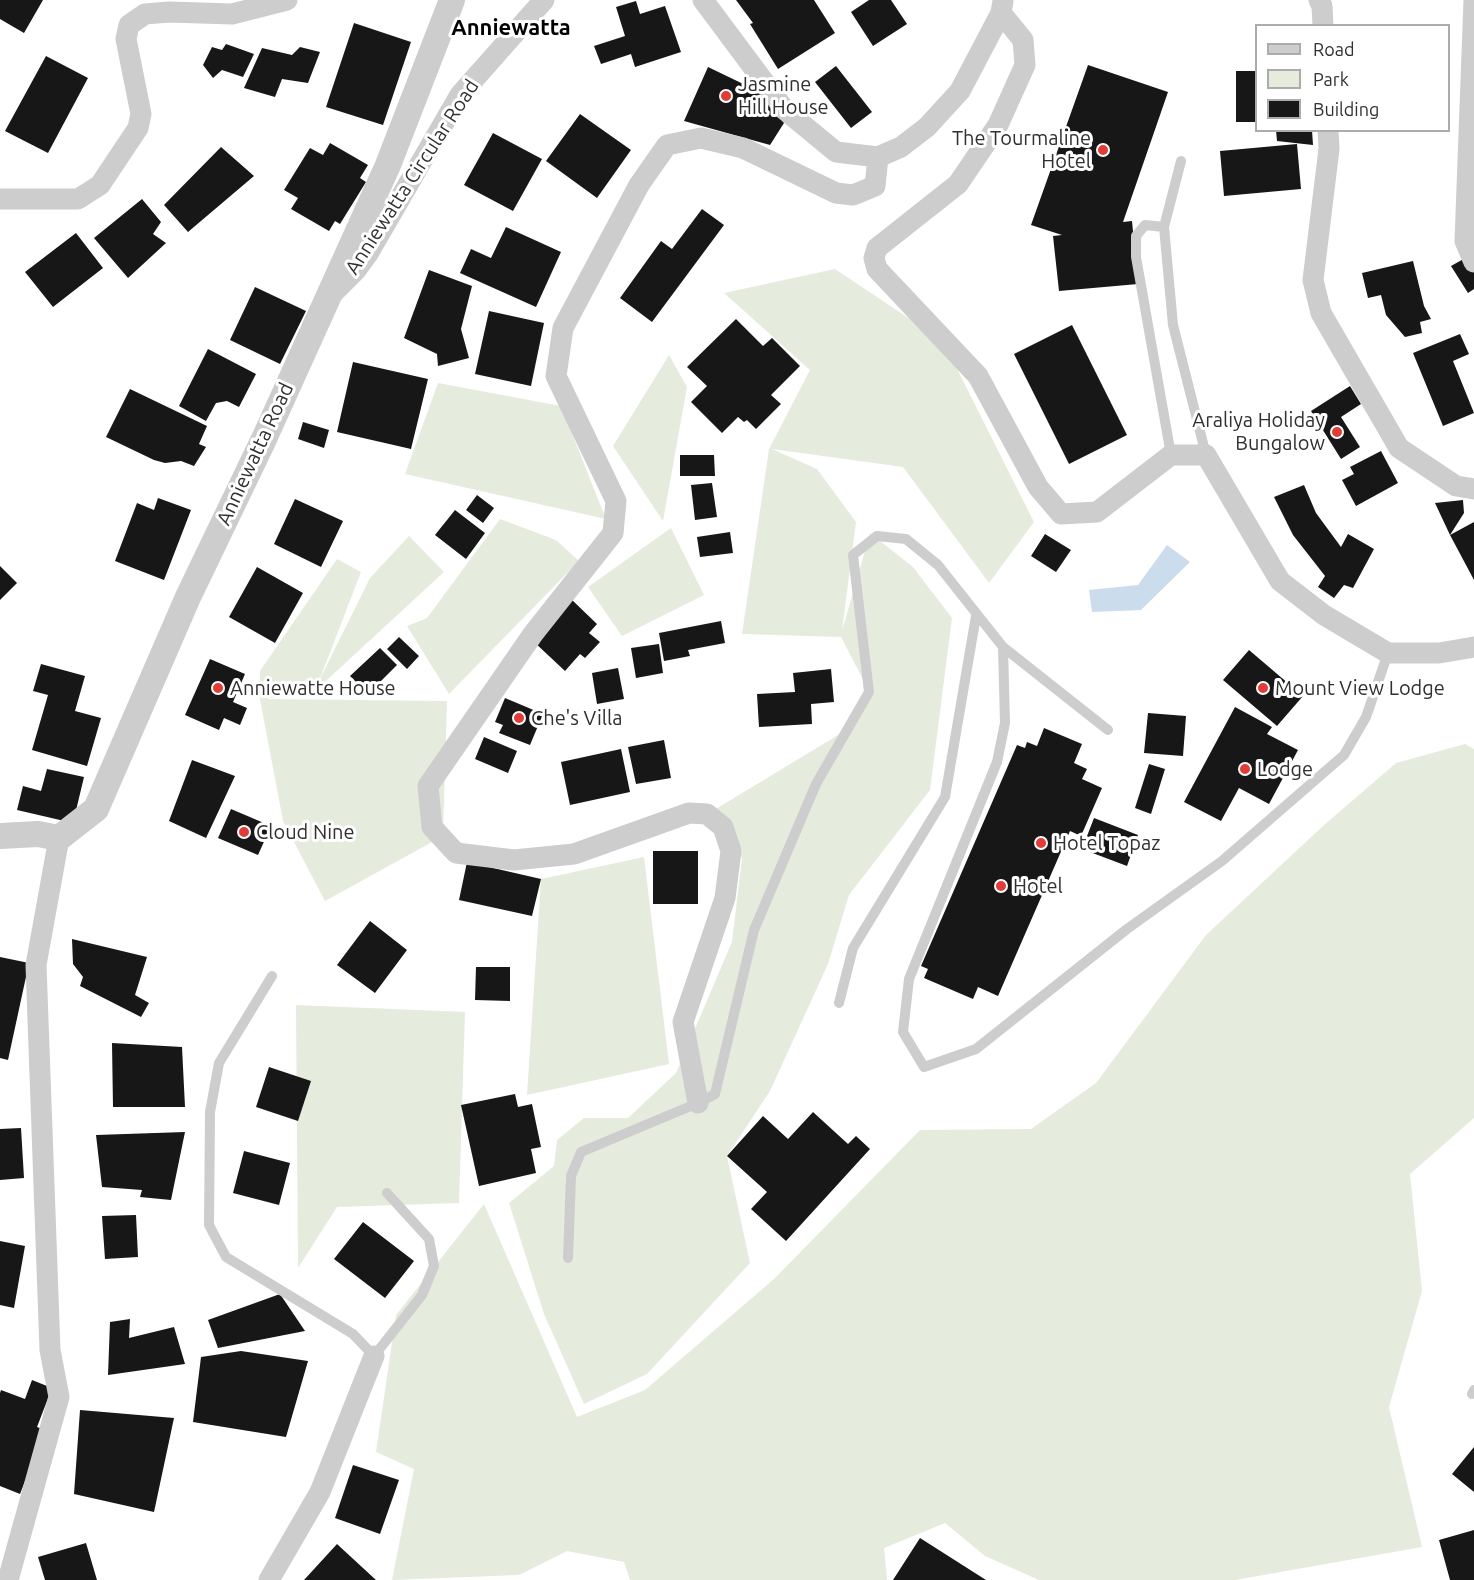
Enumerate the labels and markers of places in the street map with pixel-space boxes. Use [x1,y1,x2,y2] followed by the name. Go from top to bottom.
[738,72,829,119] place label: Jasmine Hill House
[719,89,733,103] marker: Jasmine Hill House
[952,126,1091,173] place label: The Tourmaline Hotel
[1096,143,1110,157] marker: The Tourmaline Hotel
[1192,408,1325,455] place label: Araliya Holiday Bungalow
[1330,425,1344,439] marker: Araliya Holiday Bungalow
[230,676,396,700] place label: Anniewatte House
[1275,676,1445,700] place label: Mount View Lodge
[211,681,225,695] marker: Anniewatte House
[1256,681,1270,695] marker: Mount View Lodge
[531,706,623,730] place label: Che's Villa
[512,711,526,725] marker: Che's Villa
[1257,757,1313,781] place label: Lodge
[1238,762,1252,776] marker: Lodge
[256,820,354,844] place label: Cloud Nine
[237,825,251,839] marker: Cloud Nine
[1053,831,1160,855] place label: Hotel Topaz
[1034,836,1048,850] marker: Hotel Topaz
[1013,874,1063,898] place label: Hotel
[994,879,1008,893] marker: Hotel

